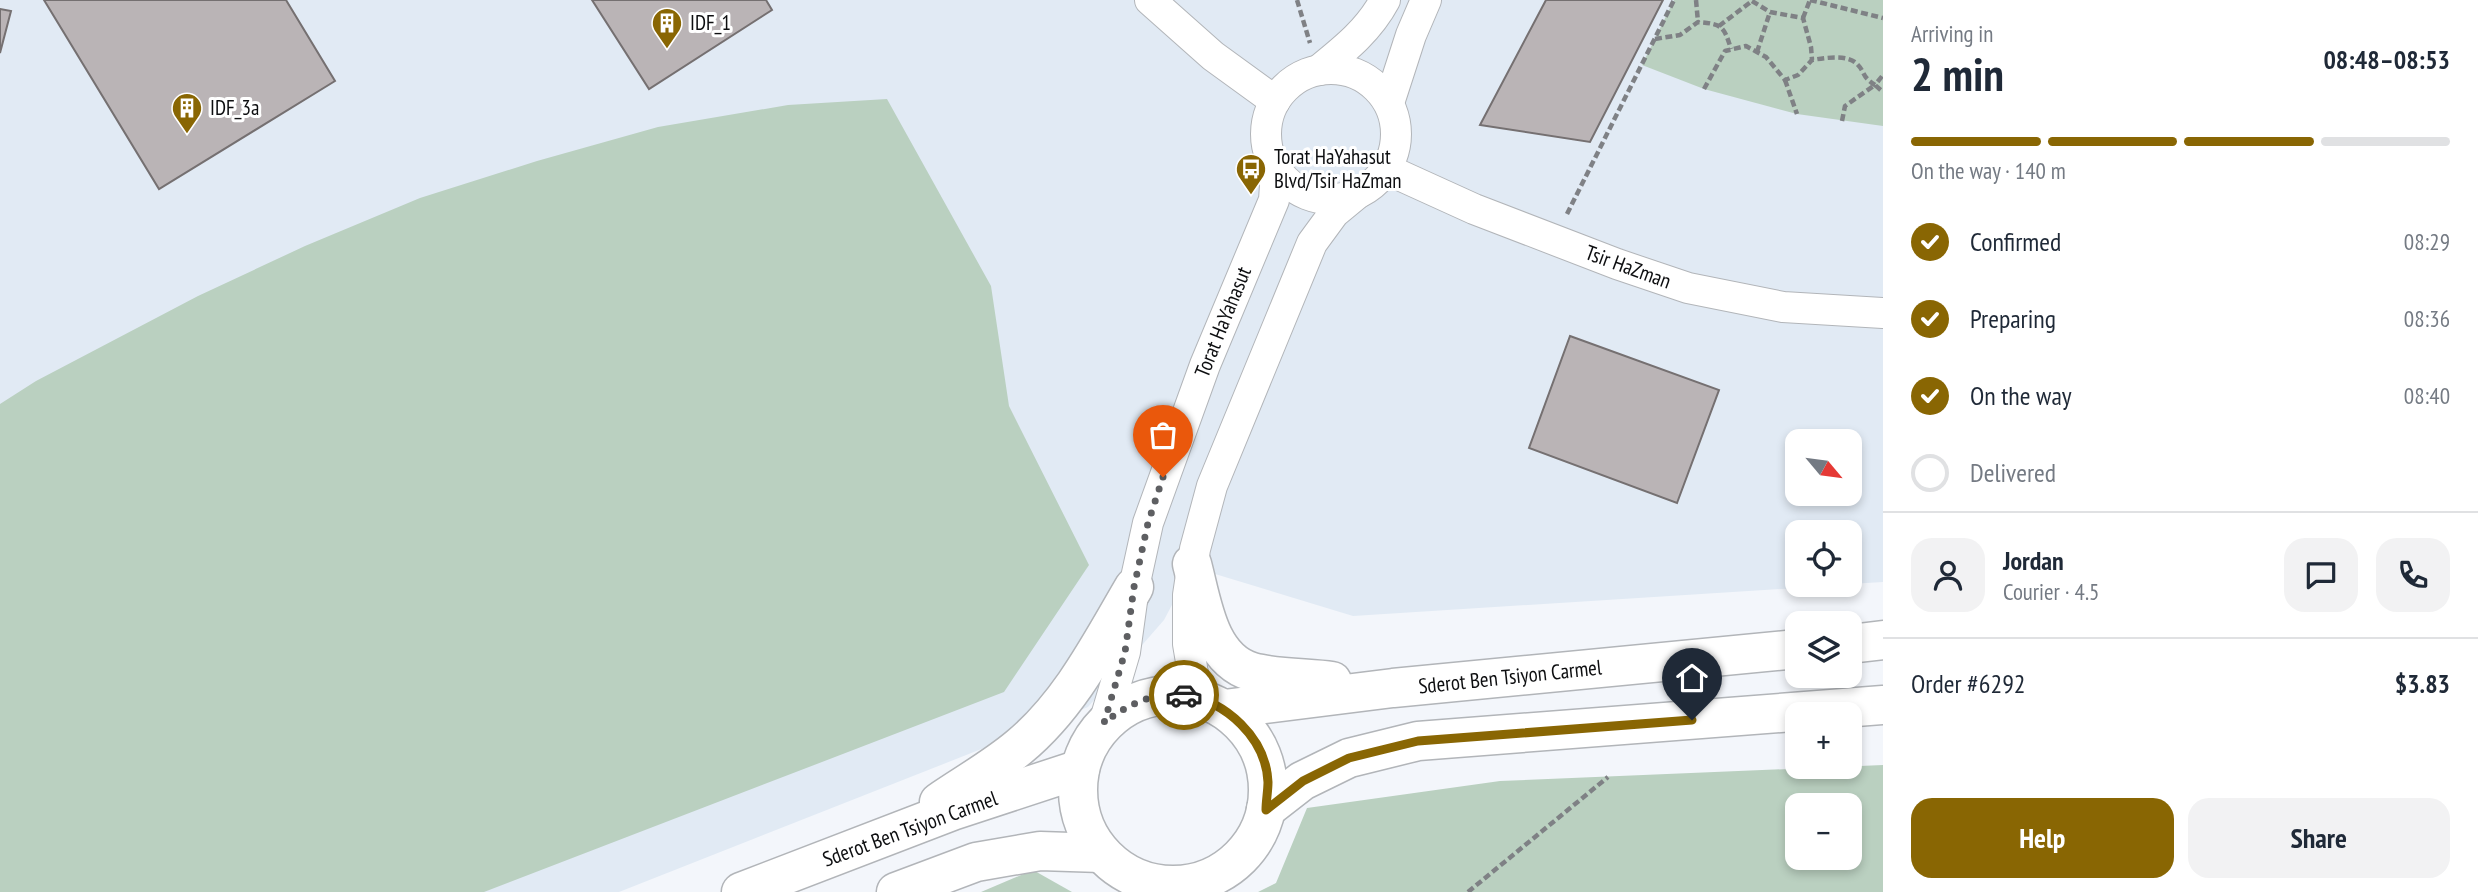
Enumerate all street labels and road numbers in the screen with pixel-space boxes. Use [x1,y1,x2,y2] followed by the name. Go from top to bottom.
[1582,239,1675,294] street label: Tsir HaZman
[1188,262,1257,381] street label: Torat HaYahasut
[1417,653,1603,700] street label: Sderot Ben Tsiyon Carmel
[819,784,1001,873] street label: Sderot Ben Tsiyon Carmel

